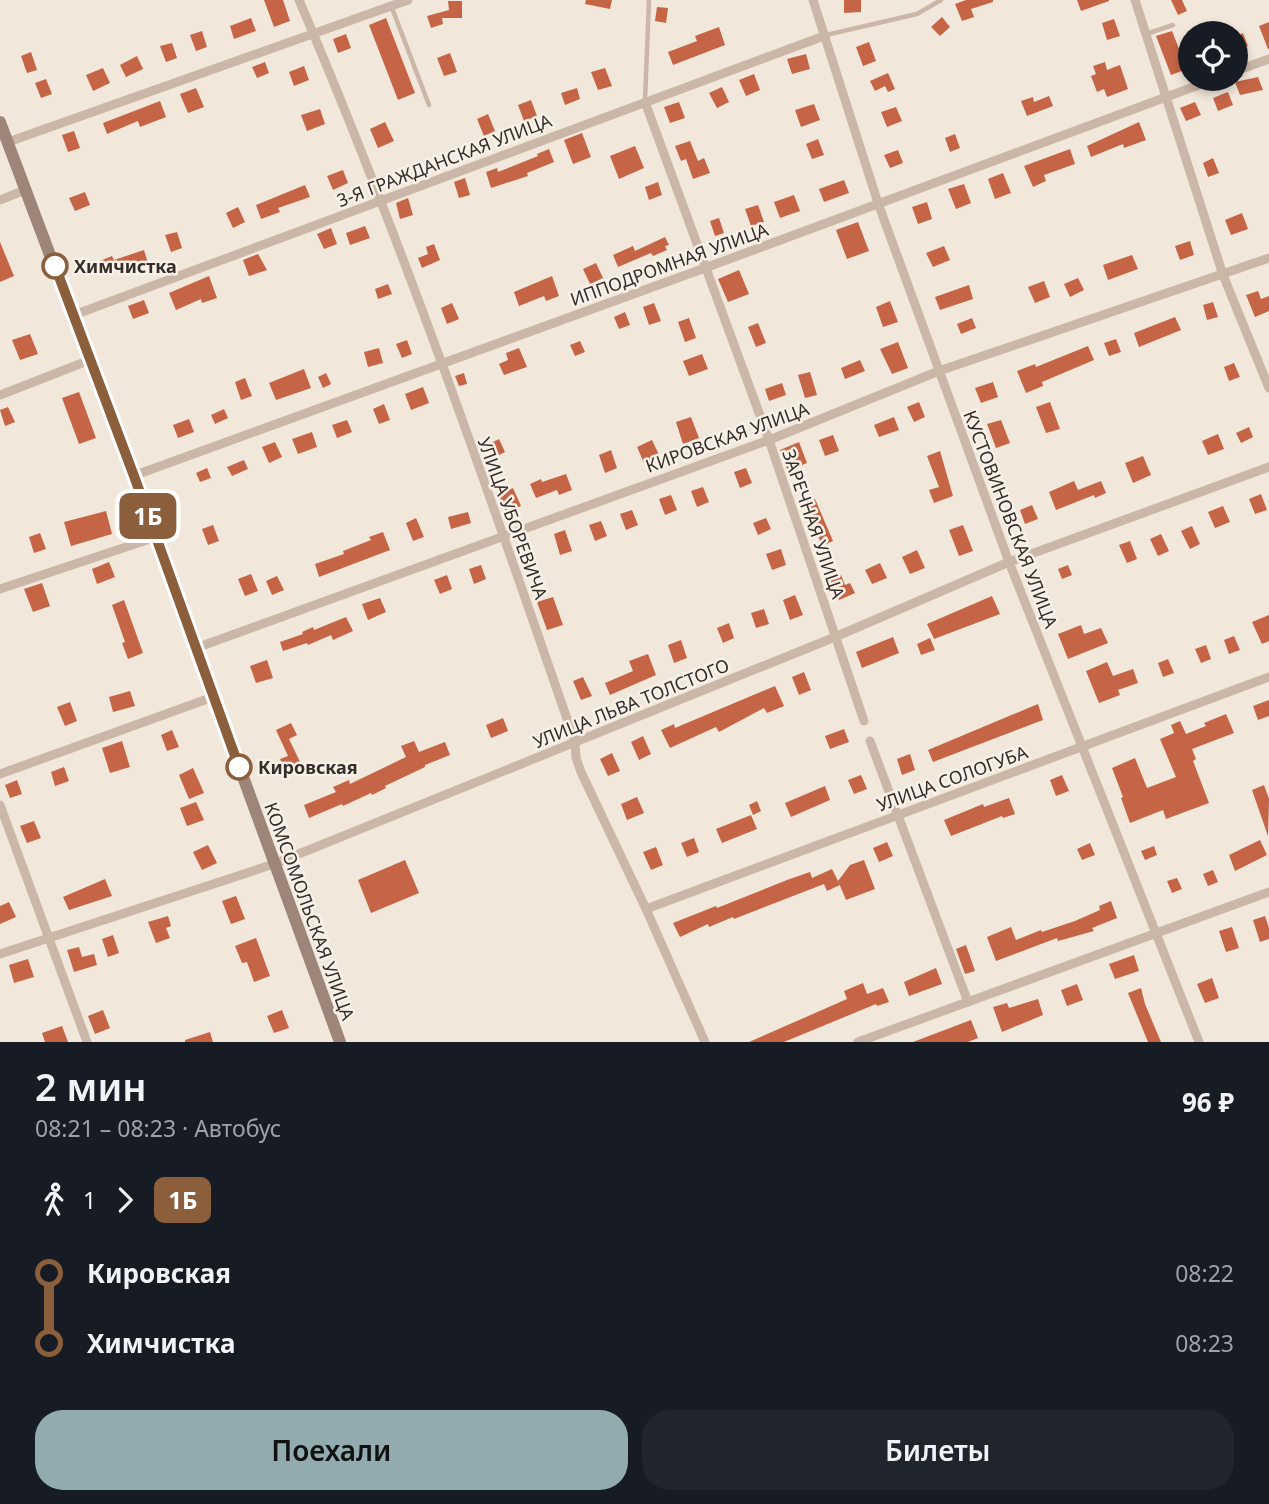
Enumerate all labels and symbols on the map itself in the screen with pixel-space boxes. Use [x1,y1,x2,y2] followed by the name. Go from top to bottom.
[333,108,555,212] street label: 3-Я ГРАЖДАНСКАЯ УЛИЦА
[567,217,772,311] street label: ИППОДРОМНАЯ УЛИЦА
[42,253,68,279] marker: Химчистка
[74,254,177,278] place label: Химчистка
[642,396,812,478] street label: КИРОВСКАЯ УЛИЦА
[958,407,1064,632] street label: КУСТОВИНОВСКАЯ УЛИЦА
[473,434,554,603] street label: УЛИЦА УБОРЕВИЧА
[777,446,851,602] street label: ЗАРЕЧНАЯ УЛИЦА
[116,493,180,539] line badge: 1Б
[529,653,733,753] street label: УЛИЦА ЛЬВА ТОЛСТОГО
[873,739,1031,816] street label: УЛИЦА СОЛОГУБА
[226,754,252,780] marker: Кировская
[258,755,358,779] place label: Кировская
[259,799,361,1024] street label: КОМСОМОЛЬСКАЯ УЛИЦА

